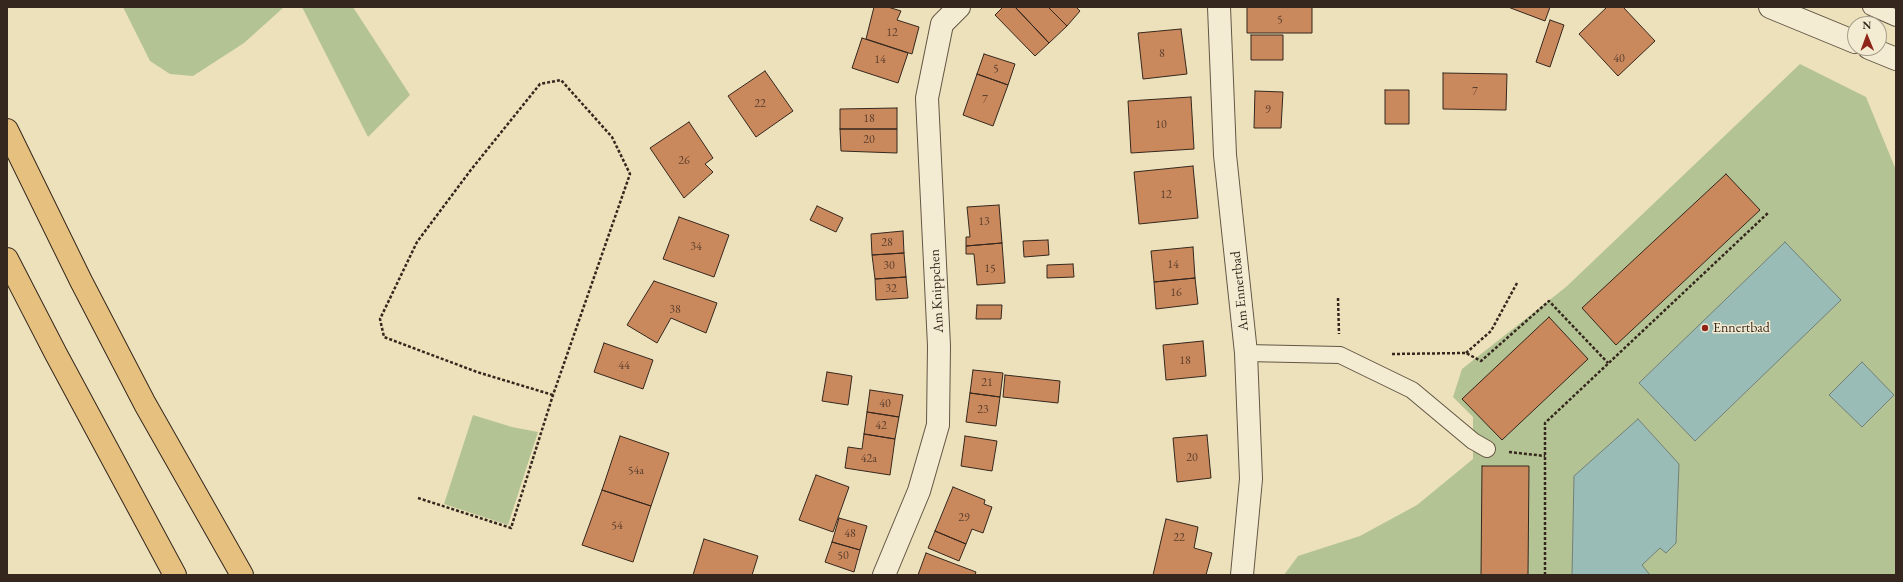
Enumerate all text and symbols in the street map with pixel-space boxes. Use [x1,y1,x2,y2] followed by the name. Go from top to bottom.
[1277,13,1283,27] house number: 5
[1847,16,1887,56] north arrow
[1862,18,1871,32] text: N
[886,26,898,40] house number: 12
[1159,47,1165,61] house number: 8
[1613,52,1625,66] house number: 40
[874,53,886,67] house number: 14
[993,62,999,76] house number: 5
[1472,85,1478,99] house number: 7
[982,93,988,107] house number: 7
[754,97,766,111] house number: 22
[1265,103,1271,117] house number: 9
[863,112,875,126] house number: 18
[1155,118,1167,132] house number: 10
[863,133,875,147] house number: 20
[678,154,690,168] house number: 26
[1160,188,1172,202] house number: 12
[978,215,990,229] house number: 13
[881,236,893,250] house number: 28
[690,240,702,254] house number: 34
[926,249,948,333] street label: Am Knippchen
[1227,250,1253,332] street label: Am Ennertbad
[1167,258,1179,272] house number: 14
[883,259,895,273] house number: 30
[984,262,996,276] house number: 15
[885,282,897,296] house number: 32
[1170,286,1182,300] house number: 16
[669,303,681,317] house number: 38
[1713,320,1770,336] place label: Ennertbad
[1700,323,1710,333] marker: Ennertbad
[1179,354,1191,368] house number: 18
[618,359,630,373] house number: 44
[981,376,993,390] house number: 21
[879,397,891,411] house number: 40
[977,403,989,417] house number: 23
[875,419,887,433] house number: 42
[1186,451,1198,465] house number: 20
[861,452,877,466] house number: 42a
[628,464,644,478] house number: 54a
[958,511,970,525] house number: 29
[611,519,623,533] house number: 54
[844,527,856,541] house number: 48
[1173,531,1185,545] house number: 22
[837,549,849,563] house number: 50

